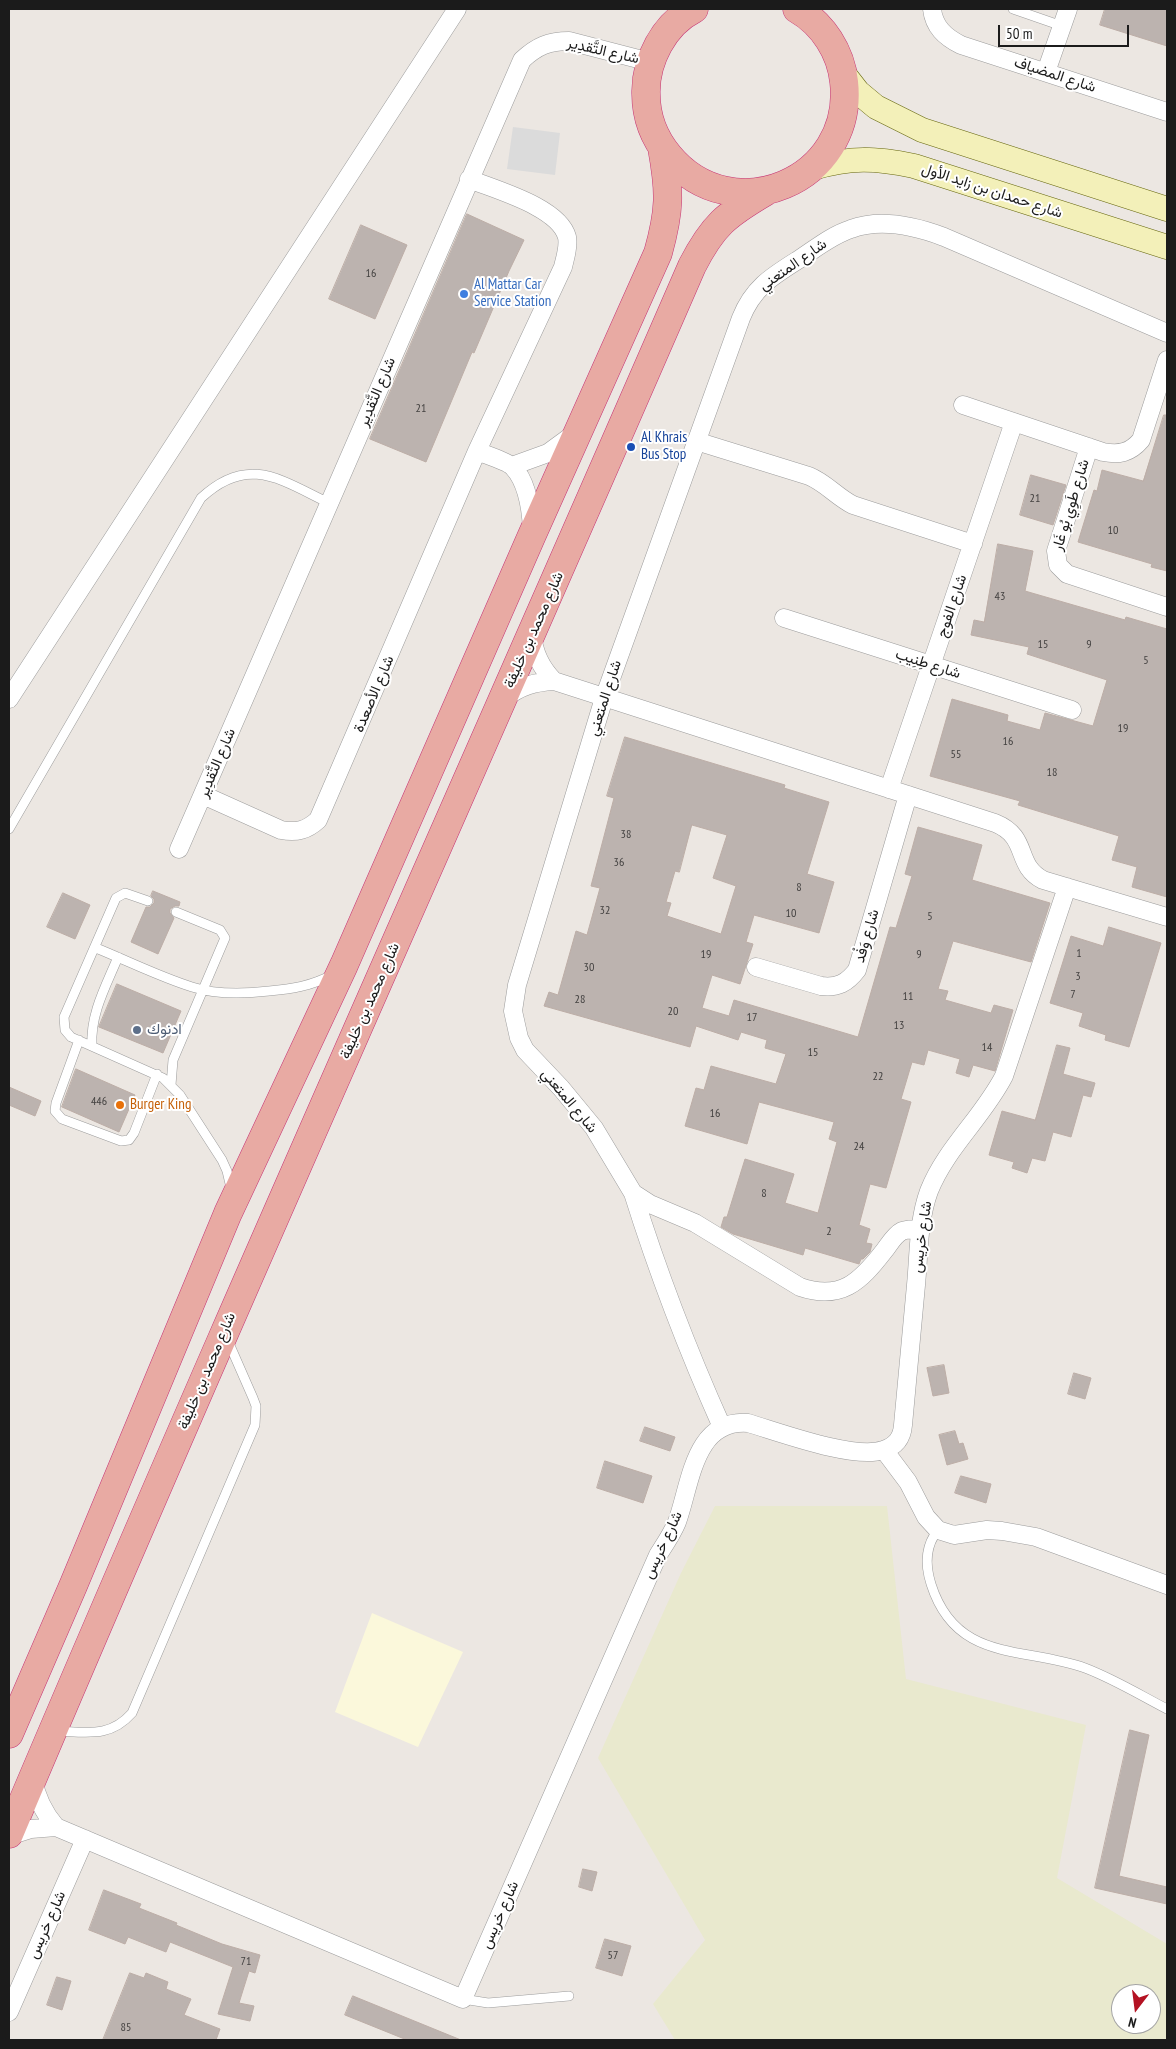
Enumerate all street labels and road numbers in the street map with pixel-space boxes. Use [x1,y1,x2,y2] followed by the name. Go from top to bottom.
[565,34,641,68] street label: شارع التَّقدِير
[1012,53,1098,97] street label: شارع المضياف
[919,160,1065,222] street label: شارع حمدان بن زايد الأول
[756,235,830,295] street label: شارع المتعني
[354,355,400,429] street label: شارع التَّقدِير
[1049,457,1093,553] street label: شارع طَوِي بُو غَار
[500,569,568,691] street label: شارع محمد بن خليفة
[933,572,971,640] street label: شارع الفوج
[893,645,963,683] street label: شارع طِنِيب
[350,653,398,735] street label: شارع الأصعدة
[584,658,626,738] street label: شارع المتعني
[194,726,240,800] street label: شارع التَّقدِير
[851,907,883,965] street label: شارع وَفْد
[336,940,404,1062] street label: شارع محمد بن خليفة
[537,1065,601,1137] street label: شارع المتعني
[908,1200,936,1274] street label: شارع خريس
[174,1310,240,1432] street label: شارع محمد بن خليفة
[640,1508,686,1582] street label: شارع خريس
[477,1878,523,1952] street label: شارع خريس
[24,1888,70,1962] street label: شارع خريس

